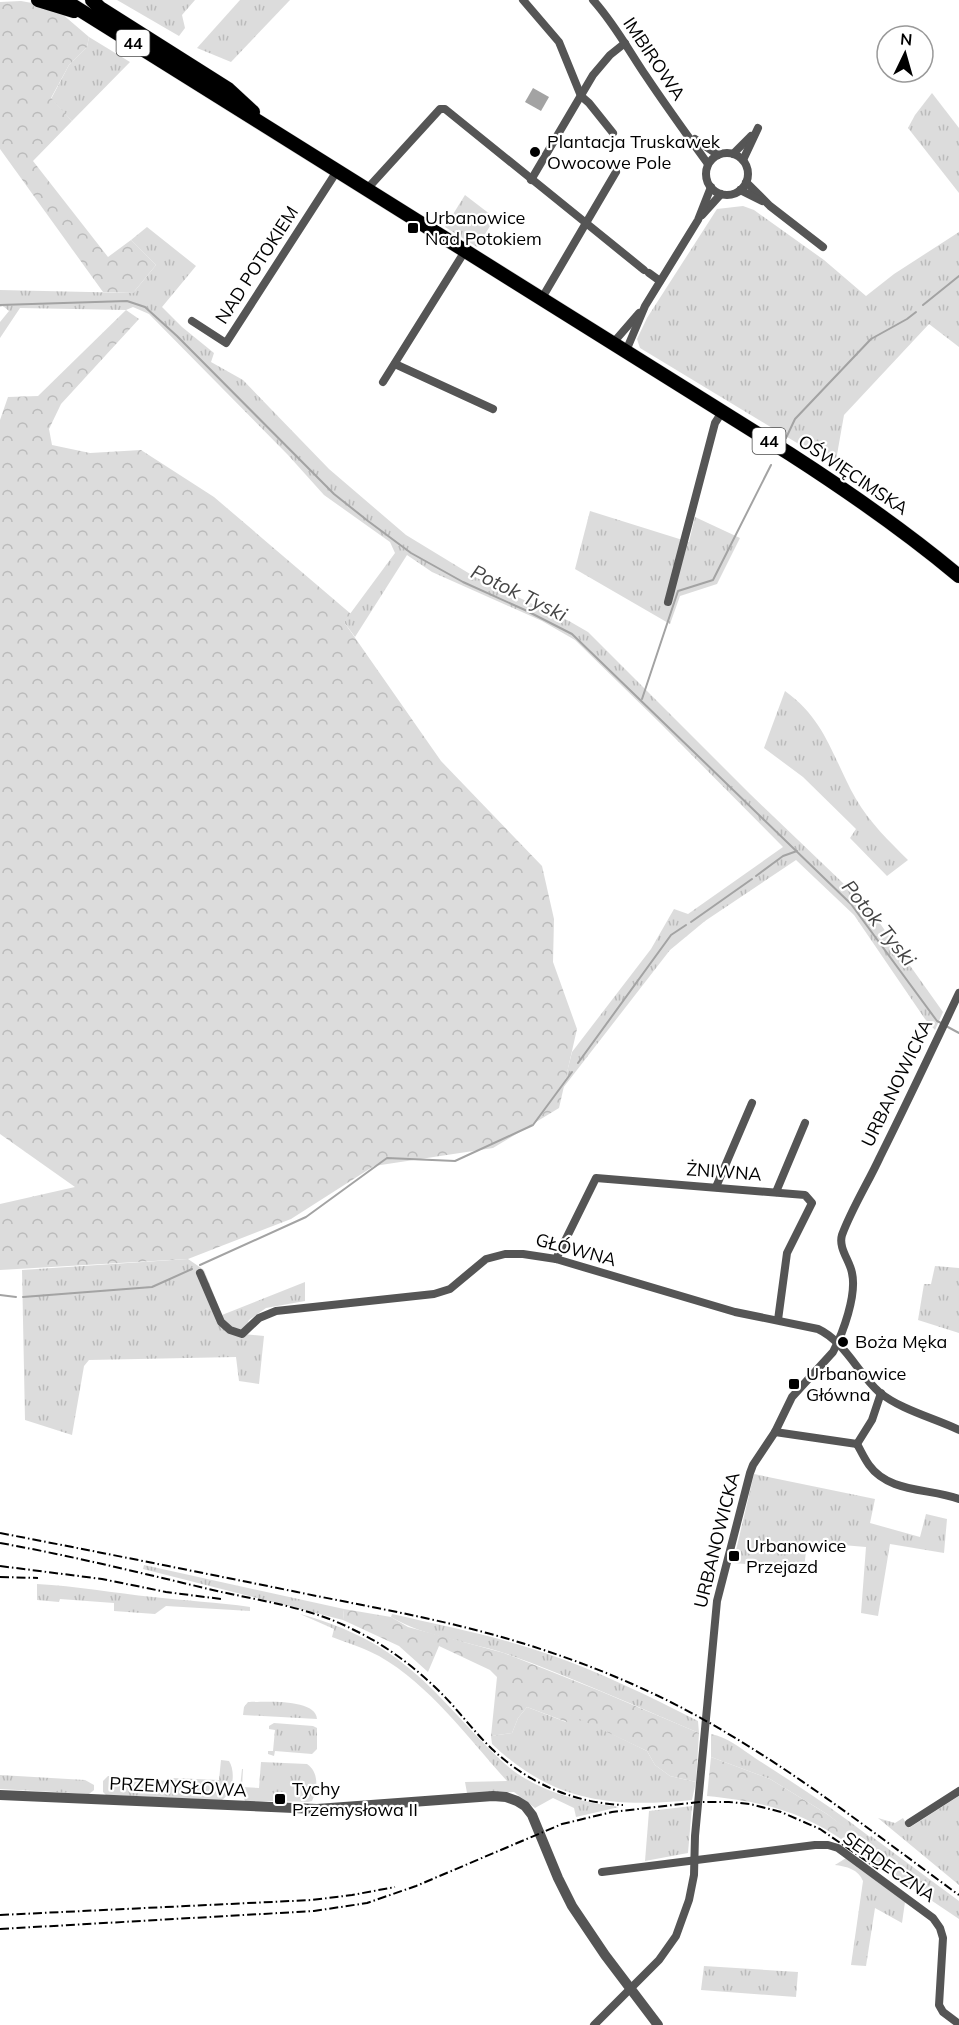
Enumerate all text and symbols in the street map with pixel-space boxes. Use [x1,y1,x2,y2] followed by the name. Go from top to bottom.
[618,13,691,105] street label: IMBIROWA
[875,24,935,84] north arrow
[899,29,913,50] text: N
[116,30,150,56] road number: 44
[547,130,721,174] place label: Plantacja Truskawek Owocowe Pole
[528,145,542,159] marker: Plantacja Truskawek Owocowe Pole
[210,202,303,328] street label: NAD POTOKIEM
[425,206,542,250] place label: Urbanowice Nad Potokiem
[406,221,420,235] marker: Urbanowice Nad Potokiem
[752,428,786,454] road number: 44
[794,429,913,520] street label: OŚWIĘCIMSKA
[467,559,572,627] water label: Potok Tyski
[837,874,922,971] water label: Potok Tyski
[856,1015,937,1150] street label: URBANOWICKA
[686,1157,763,1186] street label: ŻNIWNA
[533,1228,619,1271] street label: GŁÓWNA
[855,1330,947,1353] place label: Boża Męka
[836,1335,850,1349] marker: Boża Męka
[806,1362,906,1406] place label: Urbanowice Główna
[787,1377,801,1391] marker: Urbanowice Główna
[689,1470,745,1610] street label: URBANOWICKA
[746,1534,846,1578] place label: Urbanowice Przejazd
[727,1549,741,1563] marker: Urbanowice Przejazd
[109,1771,247,1802] street label: PRZEMYSŁOWA
[292,1777,418,1821] place label: Tychy Przemysłowa II
[273,1792,287,1806] marker: Tychy Przemysłowa II
[839,1826,940,1907] street label: SERDECZNA

